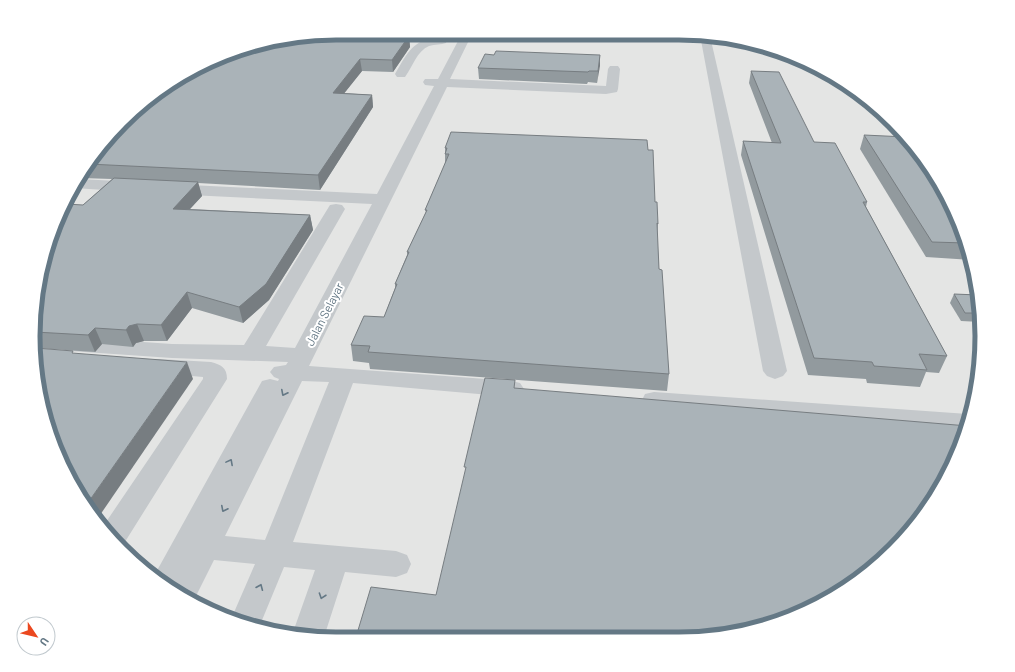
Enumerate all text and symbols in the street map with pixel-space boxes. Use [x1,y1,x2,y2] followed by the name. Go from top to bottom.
[302,280,346,348] street label: Jalan Selayar
[281,389,288,396] one-way arrow
[225,459,233,467] one-way arrow
[222,504,229,512] one-way arrow
[255,584,263,591] one-way arrow
[318,592,326,599] one-way arrow
[16,616,56,656] north arrow
[37,635,52,649] text: U

